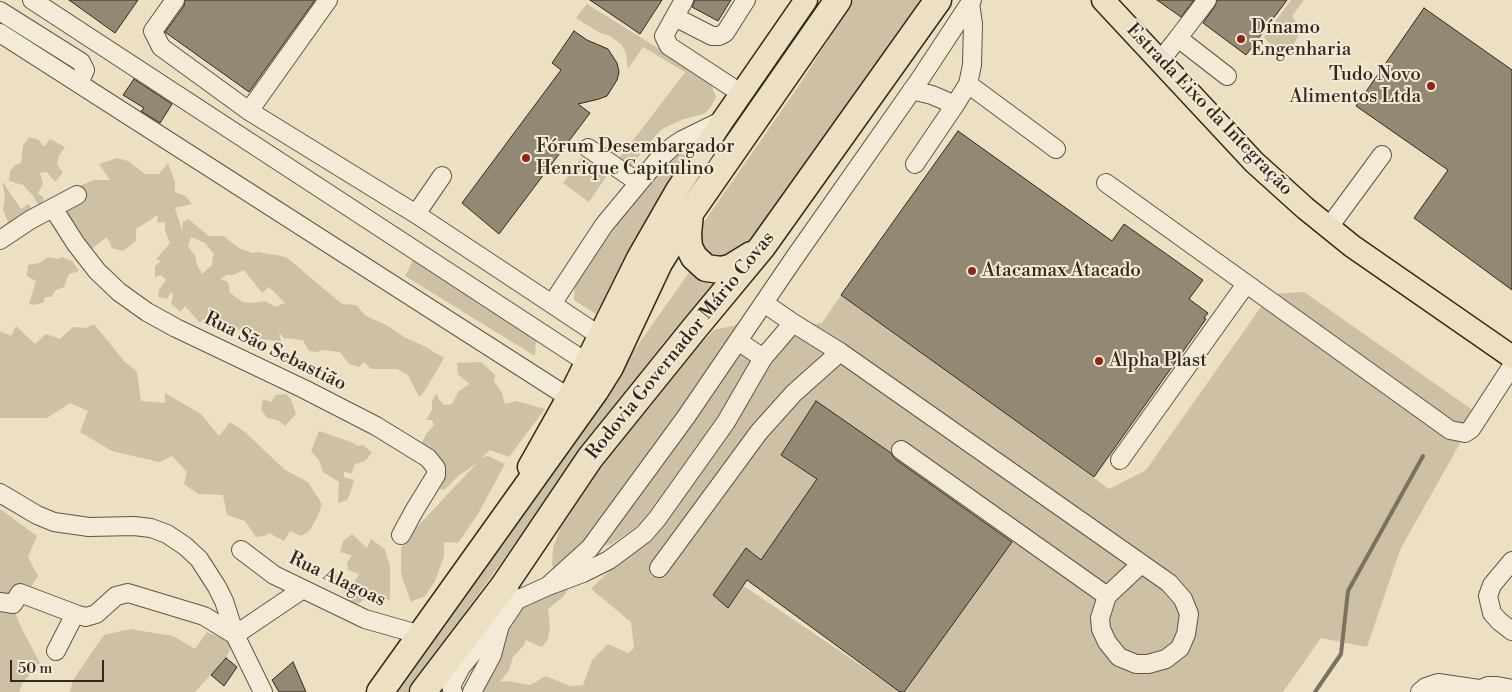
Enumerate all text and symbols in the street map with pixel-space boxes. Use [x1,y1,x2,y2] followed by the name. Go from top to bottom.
[1251,17,1351,61] place label: Dínamo Engenharia
[1121,19,1297,201] street label: Estrada Eixo da Integração
[1235,33,1247,45] marker: Dínamo Engenharia
[1289,64,1421,108] place label: Tudo Novo Alimentos Ltda
[1425,80,1437,92] marker: Tudo Novo Alimentos Ltda
[536,136,734,180] place label: Fórum Desembargador Henrique Capitulino
[520,152,532,164] marker: Fórum Desembargador Henrique Capitulino
[582,227,780,465] street label: Rodovia Governador Mário Covas
[982,260,1141,282] place label: Atacamax Atacado
[966,265,978,277] marker: Atacamax Atacado
[200,308,350,396] street label: Rua São Sebastião
[1109,350,1207,372] place label: Alpha Plast
[1093,355,1105,367] marker: Alpha Plast
[285,548,389,612] street label: Rua Alagoas
[12,650,106,682] scale bar
[18,659,52,678] text: 50 m

